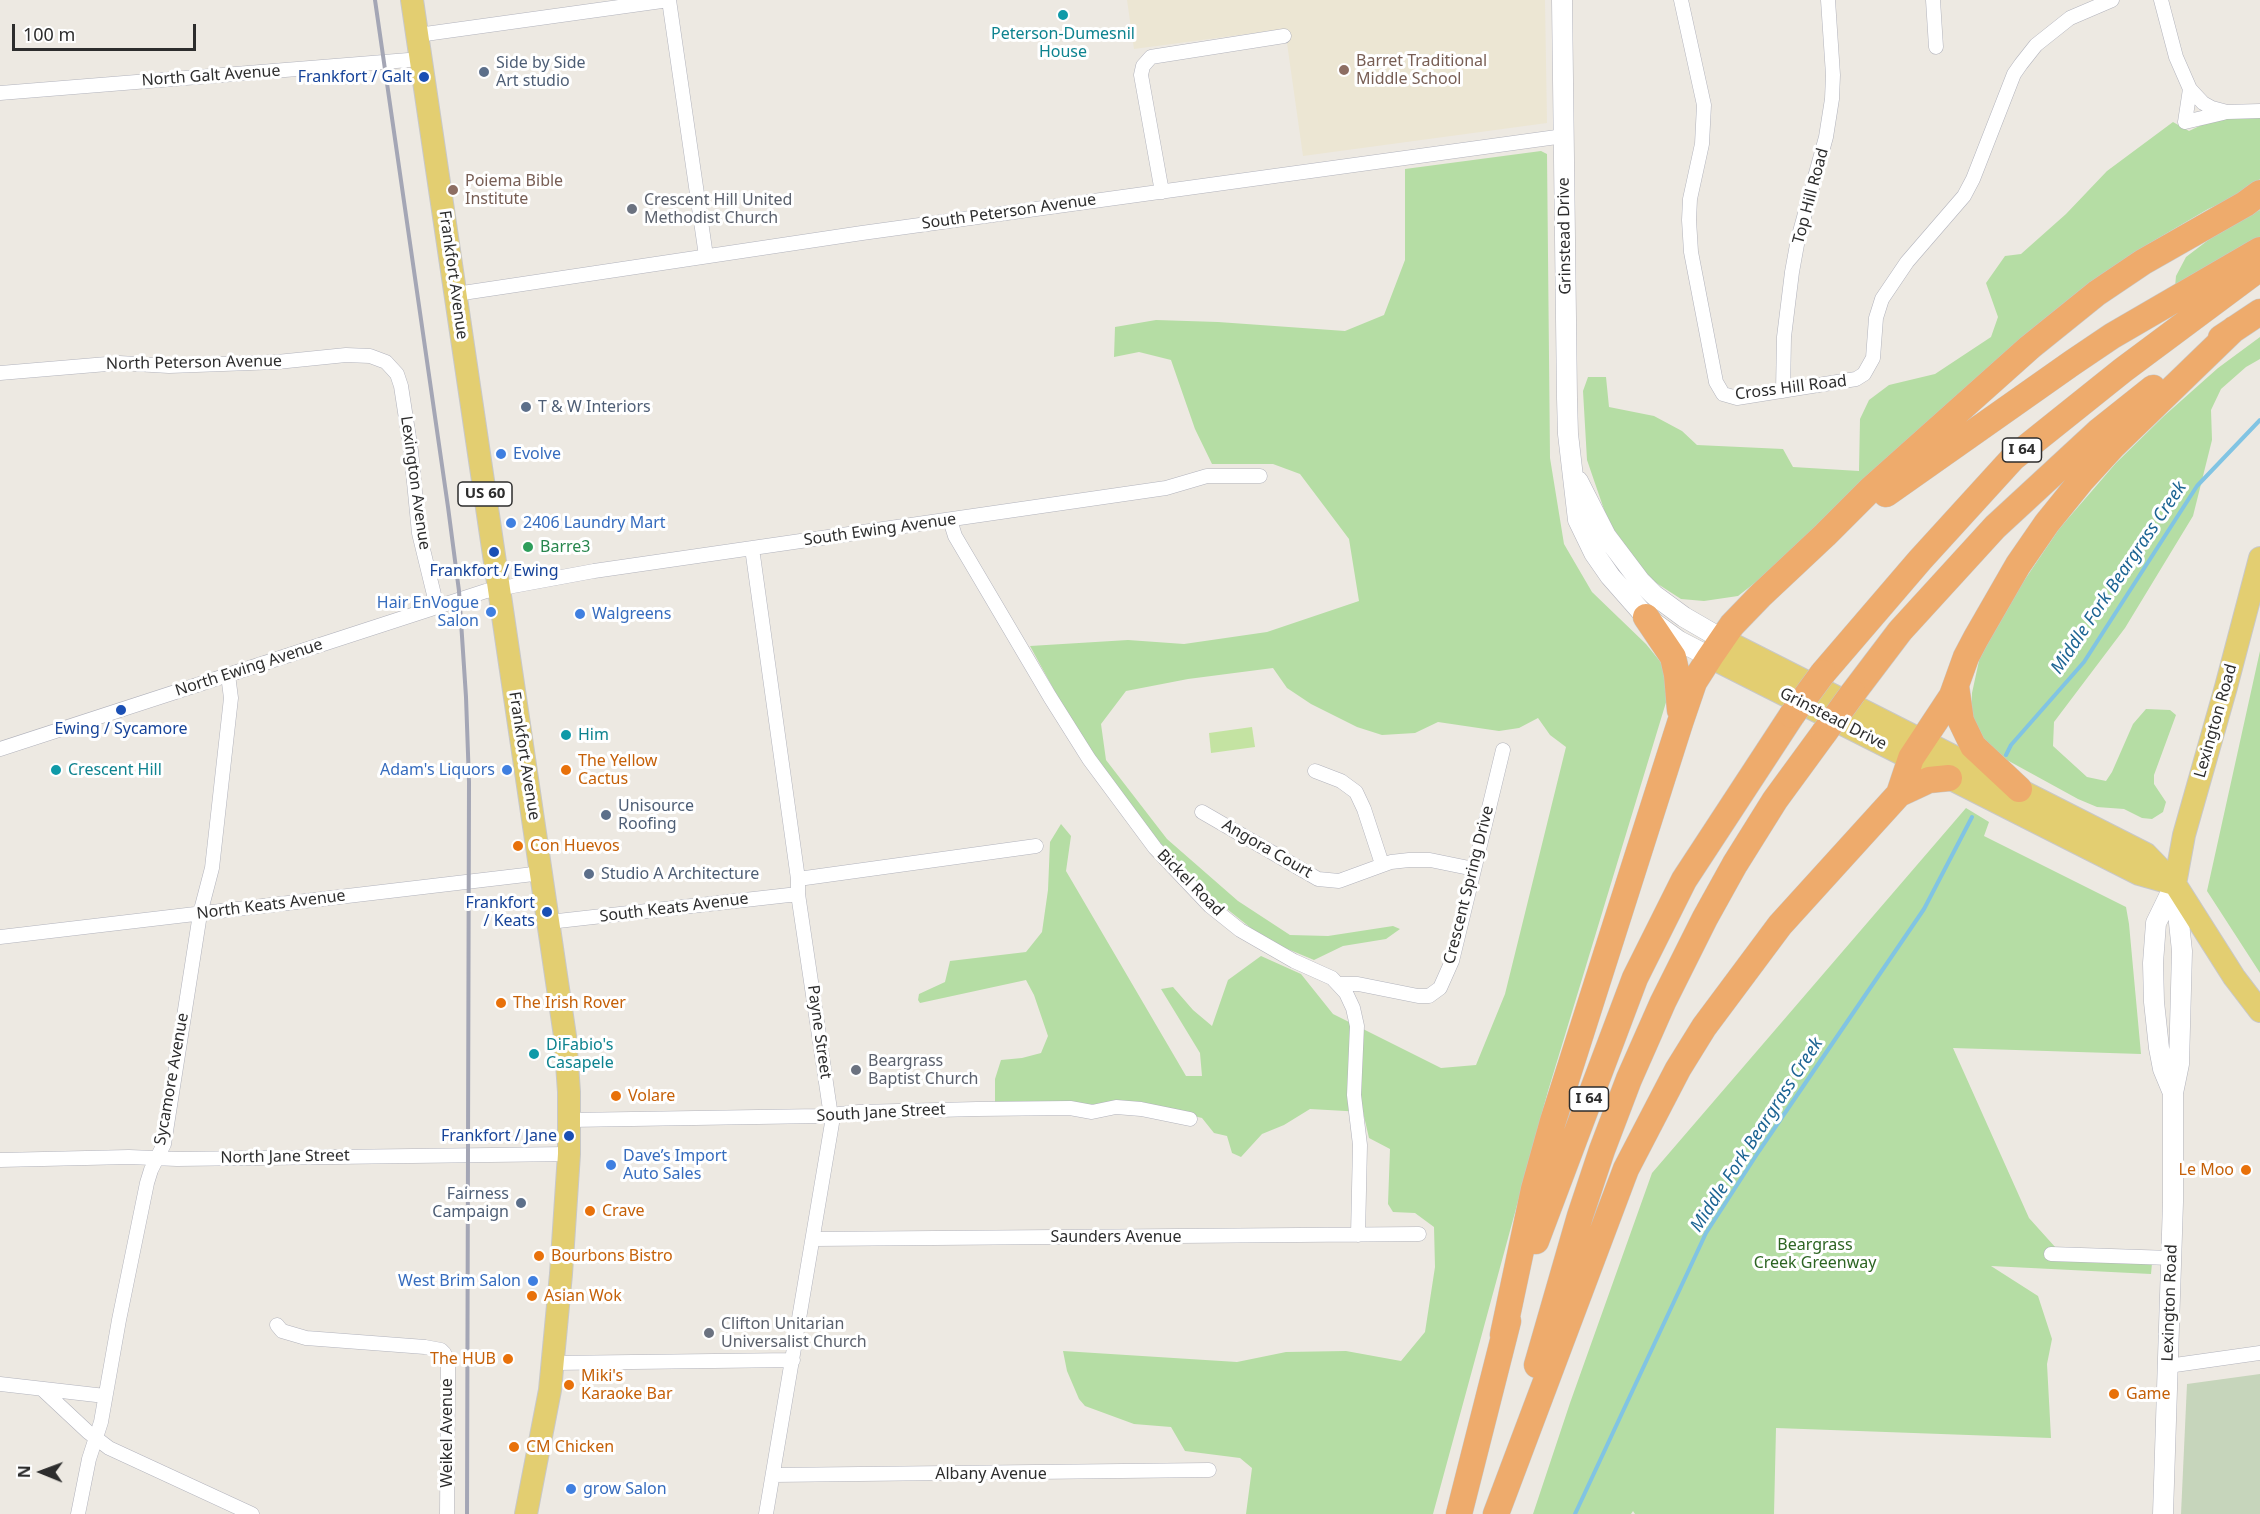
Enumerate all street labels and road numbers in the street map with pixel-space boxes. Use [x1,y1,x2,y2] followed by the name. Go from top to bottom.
[141,62,281,90] street label: North Galt Avenue
[1789,146,1833,246] street label: Top Hill Road
[1554,177,1576,295] street label: Grinstead Drive
[921,190,1097,234] street label: South Peterson Avenue
[434,209,472,341] street label: Frankfort Avenue
[106,352,282,374] street label: North Peterson Avenue
[1734,372,1848,404] street label: Cross Hill Road
[396,415,434,551] street label: Lexington Avenue
[2002,438,2042,462] road number: I 64
[458,482,512,506] road number: US 60
[802,510,958,550] street label: South Ewing Avenue
[173,635,325,701] street label: North Ewing Avenue
[2191,662,2241,780] street label: Lexington Road
[1776,684,1890,754] street label: Grinstead Drive
[504,690,544,822] street label: Frankfort Avenue
[1440,804,1498,966] street label: Crescent Spring Drive
[1218,815,1316,883] street label: Angora Court
[1153,846,1227,920] street label: Bickel Road
[195,886,347,924] street label: North Keats Avenue
[598,889,750,927] street label: South Keats Avenue
[803,984,835,1080] street label: Payne Street
[151,1011,193,1147] street label: Sycamore Avenue
[1570,1087,1608,1111] road number: I 64
[816,1100,946,1126] street label: South Jane Street
[220,1146,350,1168] street label: North Jane Street
[1050,1227,1182,1247] street label: Saunders Avenue
[2158,1244,2182,1362] street label: Lexington Road
[437,1378,457,1488] street label: Weikel Avenue
[935,1464,1047,1484] street label: Albany Avenue

